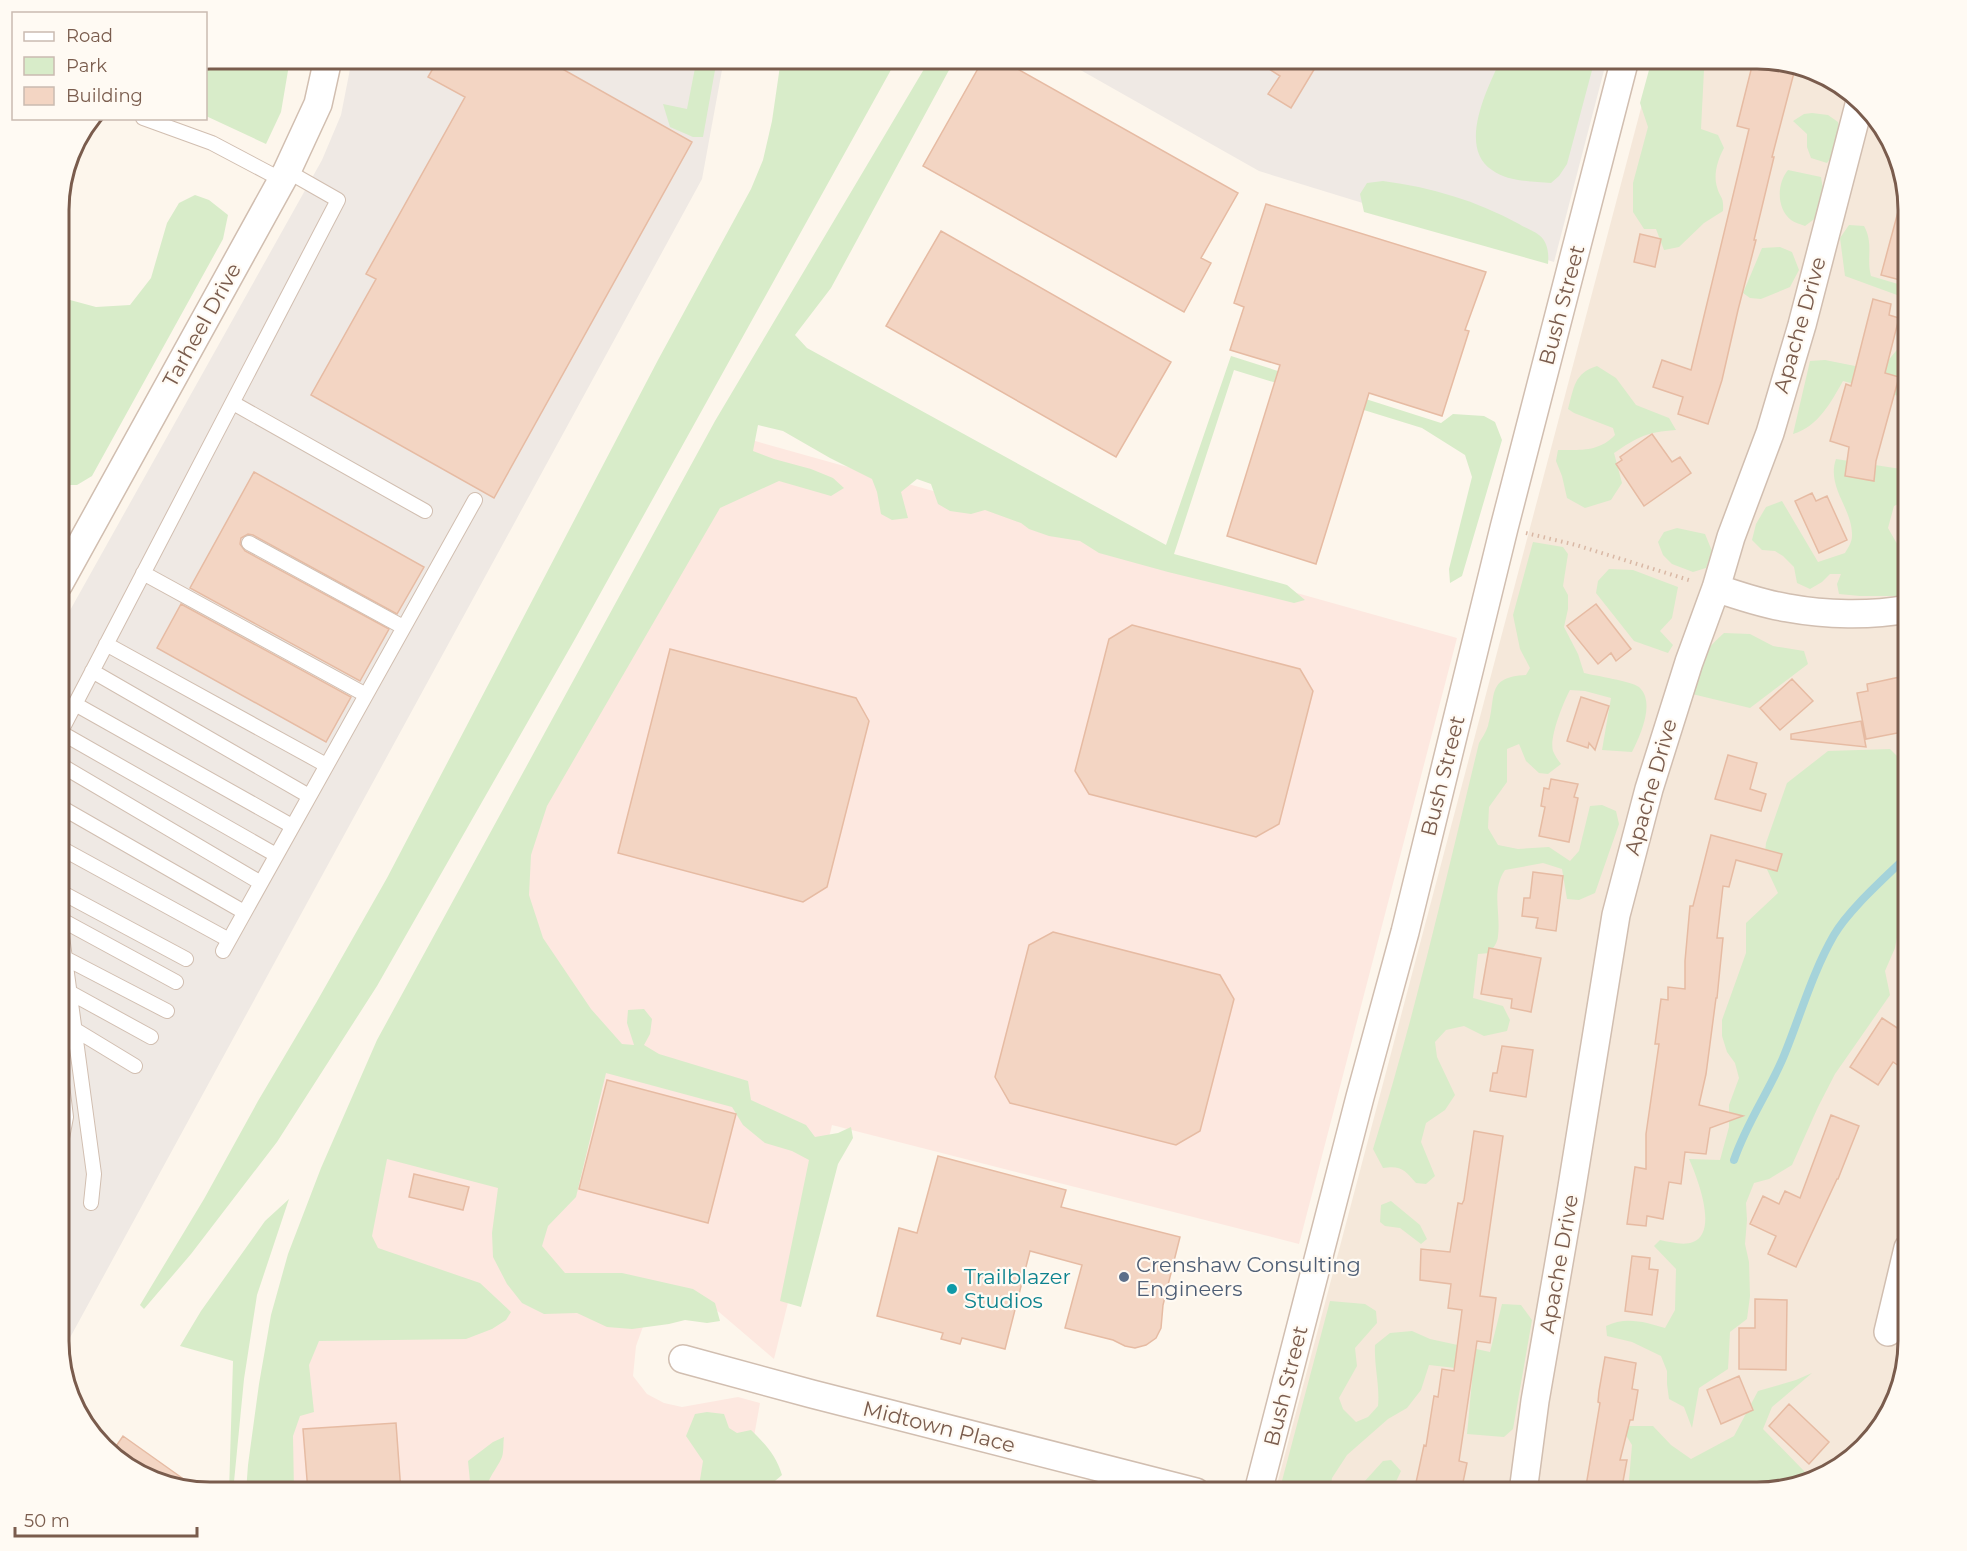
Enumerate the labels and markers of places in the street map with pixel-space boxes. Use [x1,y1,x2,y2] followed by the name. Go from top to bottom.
[1136,1252,1361,1301] place label: Crenshaw Consulting Engineers
[964,1264,1071,1313] place label: Trailblazer Studios
[1117,1270,1131,1284] marker: Crenshaw Consulting Engineers
[945,1282,959,1296] marker: Trailblazer Studios

